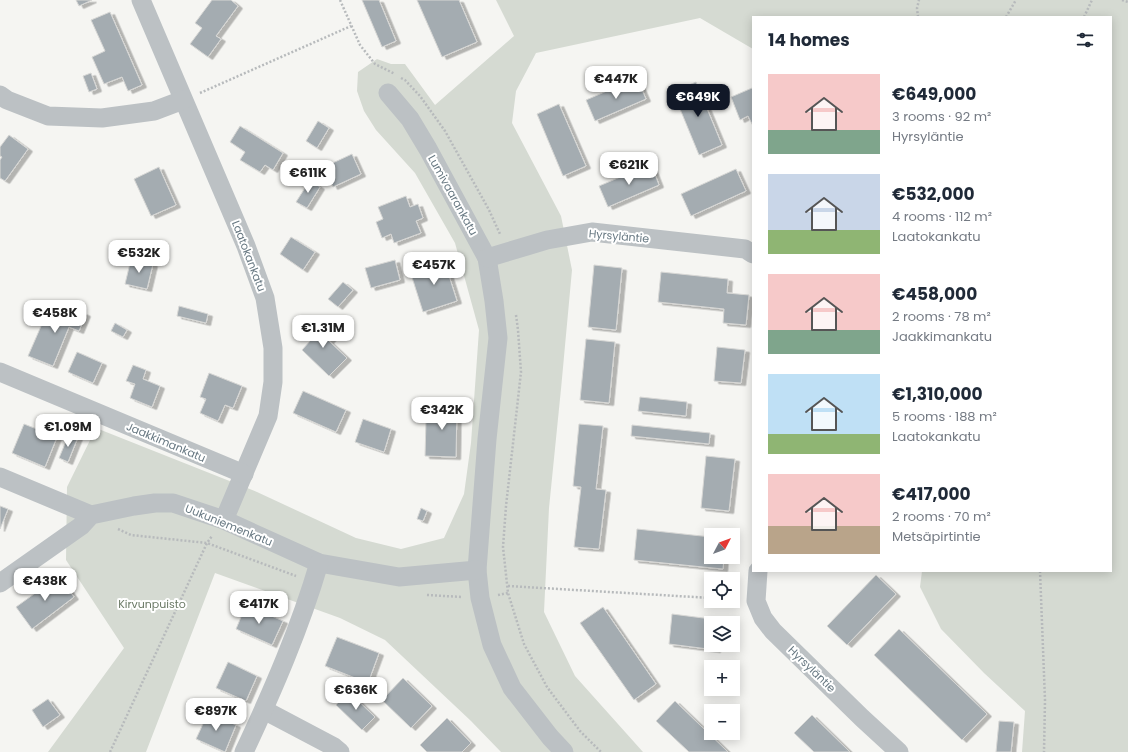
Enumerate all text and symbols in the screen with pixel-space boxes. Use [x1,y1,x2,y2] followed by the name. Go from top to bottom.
[768,28,850,52] text: 14 homes
[1074,29,1096,51] icon: filters
[588,66,644,100] pin: €447K
[594,69,638,88] text: €447K
[892,82,976,106] text: €649,000
[670,84,726,118] pin: €649K
[676,87,720,106] text: €649K
[800,90,848,138] icon: home
[892,107,991,126] text: 3 rooms · 92 m²
[892,127,964,146] text: Hyrsyläntie
[424,152,482,238] street label: Lumivaarankatu
[601,152,657,186] pin: €621K
[609,155,649,174] text: €621K
[280,160,336,194] pin: €611K
[289,163,327,182] text: €611K
[892,182,975,206] text: €532,000
[800,190,848,238] icon: home
[892,207,992,226] text: 4 rooms · 112 m²
[228,218,270,294] street label: Laatokankatu
[588,225,650,247] street label: Hyrsyläntie
[892,227,981,246] text: Laatokankatu
[111,240,167,274] pin: €532K
[117,243,161,262] text: €532K
[406,252,462,286] pin: €457K
[412,255,456,274] text: €457K
[892,282,977,306] text: €458,000
[800,290,848,338] icon: home
[27,300,83,334] pin: €458K
[32,303,78,322] text: €458K
[892,307,991,326] text: 2 rooms · 78 m²
[290,315,356,349] pin: €1.31M
[301,318,345,337] text: €1.31M
[892,327,992,346] text: Jaakkimankatu
[892,382,983,406] text: €1,310,000
[800,390,848,438] icon: home
[414,397,470,431] pin: €342K
[420,400,464,419] text: €342K
[892,407,997,426] text: 5 rooms · 188 m²
[35,414,101,448] pin: €1.09M
[44,417,92,436] text: €1.09M
[124,418,208,466] street label: Jaakkimankatu
[892,427,981,446] text: Laatokankatu
[892,482,971,506] text: €417,000
[800,490,848,538] icon: home
[183,500,275,550] street label: Uukuniemenkatu
[892,507,991,526] text: 2 rooms · 70 m²
[892,527,981,546] text: Metsäpirtintie
[704,528,740,564] north arrow
[704,528,740,740] map controls
[17,568,73,602] pin: €438K
[23,571,67,590] text: €438K
[704,572,740,608] button: locate
[231,591,287,625] pin: €417K
[239,594,279,613] text: €417K
[118,596,186,612] park label: Kirvunpuisto
[704,616,740,652] button: layers
[785,642,839,696] street label: Hyrsyläntie
[704,660,740,696] button: +
[328,677,384,711] pin: €636K
[334,680,378,699] text: €636K
[188,698,244,732] pin: €897K
[195,701,237,720] text: €897K
[704,704,740,740] button: −

